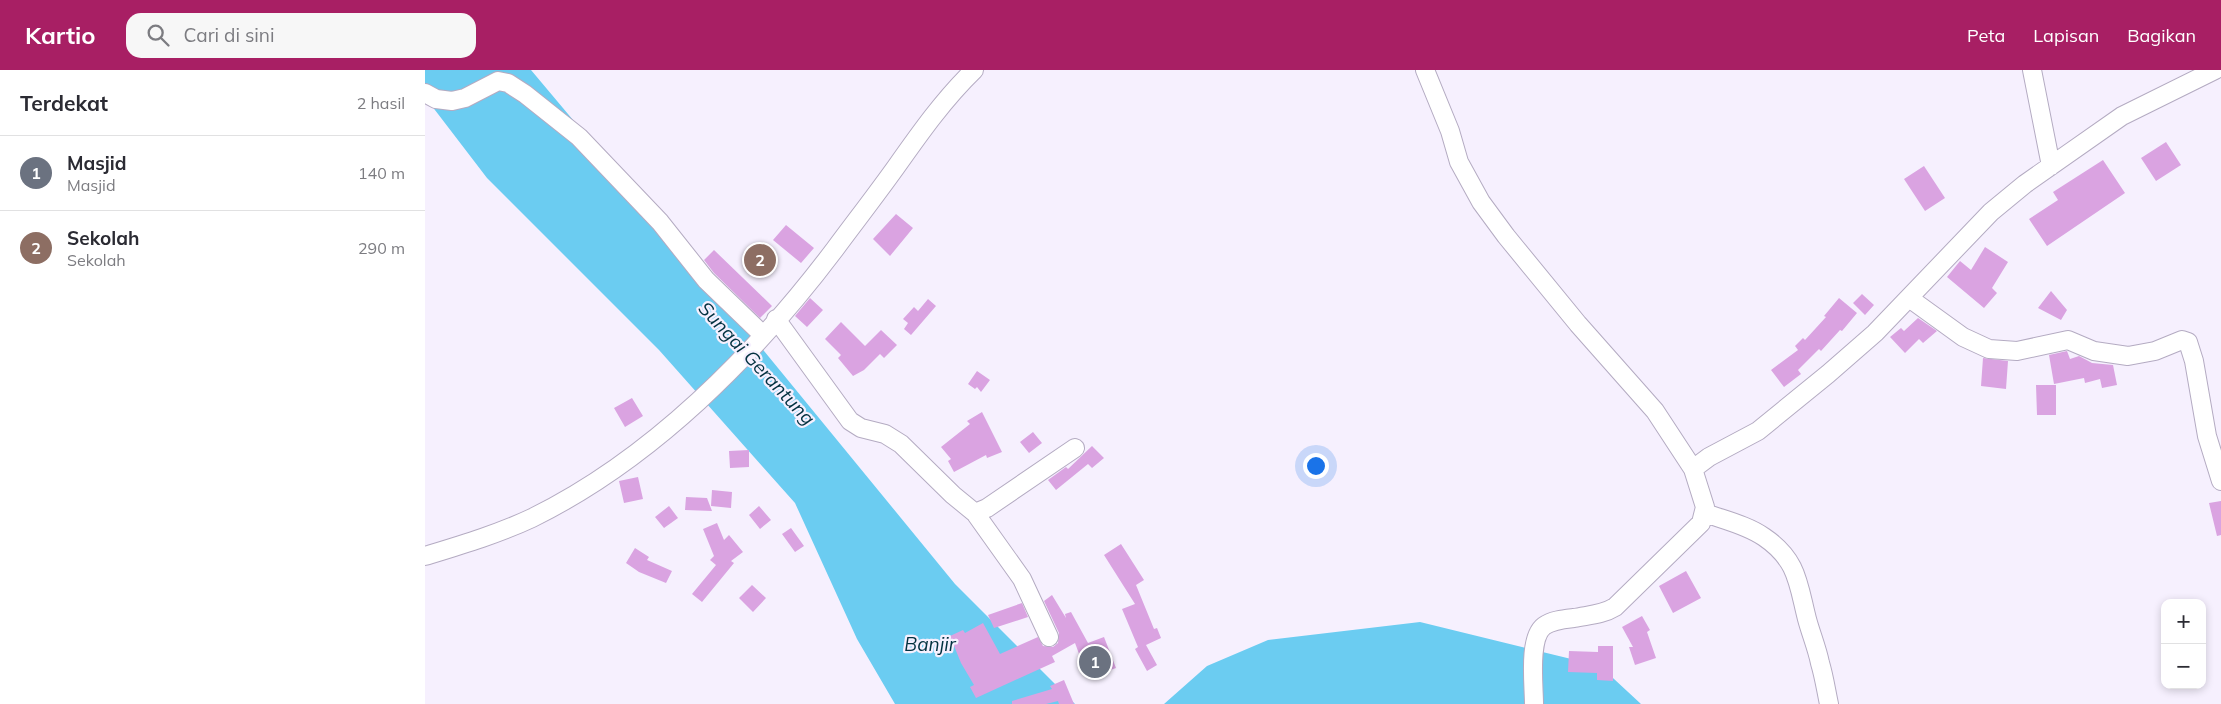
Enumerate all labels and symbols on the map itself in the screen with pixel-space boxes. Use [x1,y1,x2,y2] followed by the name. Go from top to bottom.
[744,241,776,279] pin: 2
[694,296,820,430] water label: Sungai Gerantung
[1303,453,1329,479] your location
[904,632,957,656] water label: Banjir
[1079,643,1111,681] pin: 1

